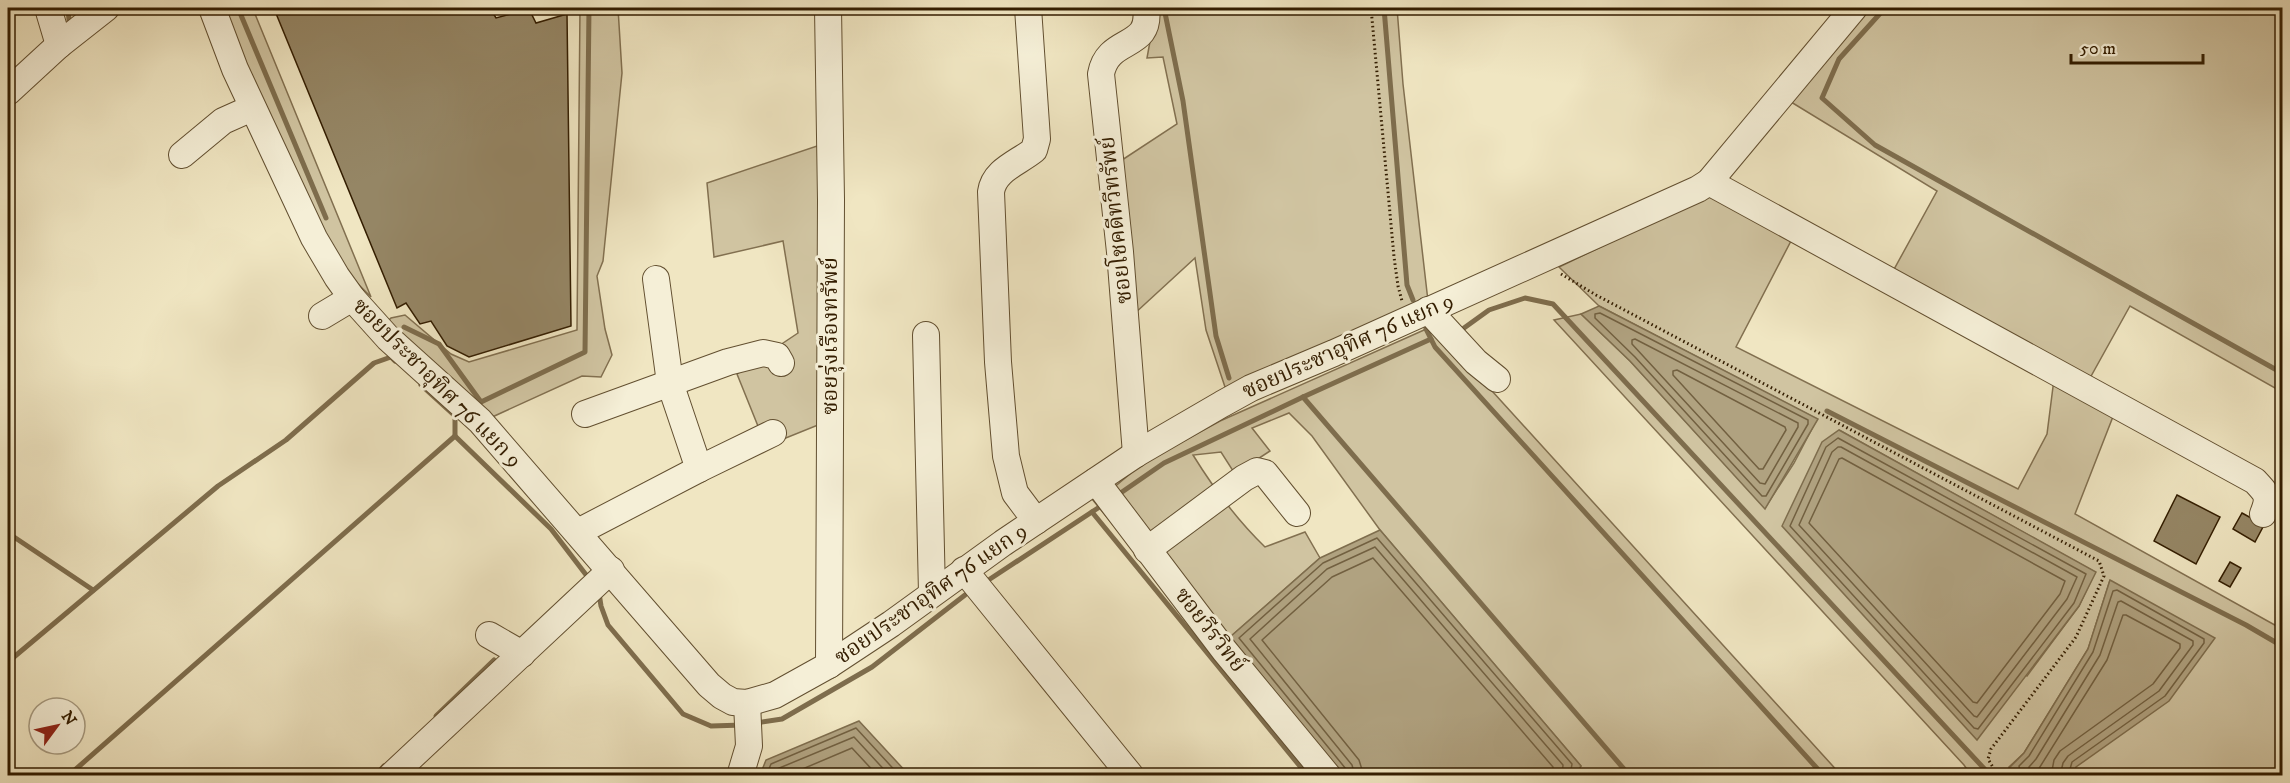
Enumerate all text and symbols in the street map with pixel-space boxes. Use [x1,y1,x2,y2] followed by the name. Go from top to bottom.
[2071,27,2203,65] scale bar
[2080,38,2116,60] text: 50 m
[1092,135,1138,305] street label: ซอยโชคดีทวีทรัพย์
[817,257,844,415] street label: ซอยรุ่งเรืองทรัพย์
[1238,287,1458,405] street label: ซอยประชาอุทิศ 76 แยก 9
[347,293,527,473] street label: ซอยประชาอุทิศ 76 แยก 9
[830,517,1032,671] street label: ซอยประชาอุทิศ 76 แยก 9
[1168,582,1252,678] street label: ซอยวีรวิทย์
[27,696,87,756] north arrow
[57,707,81,729] text: N

